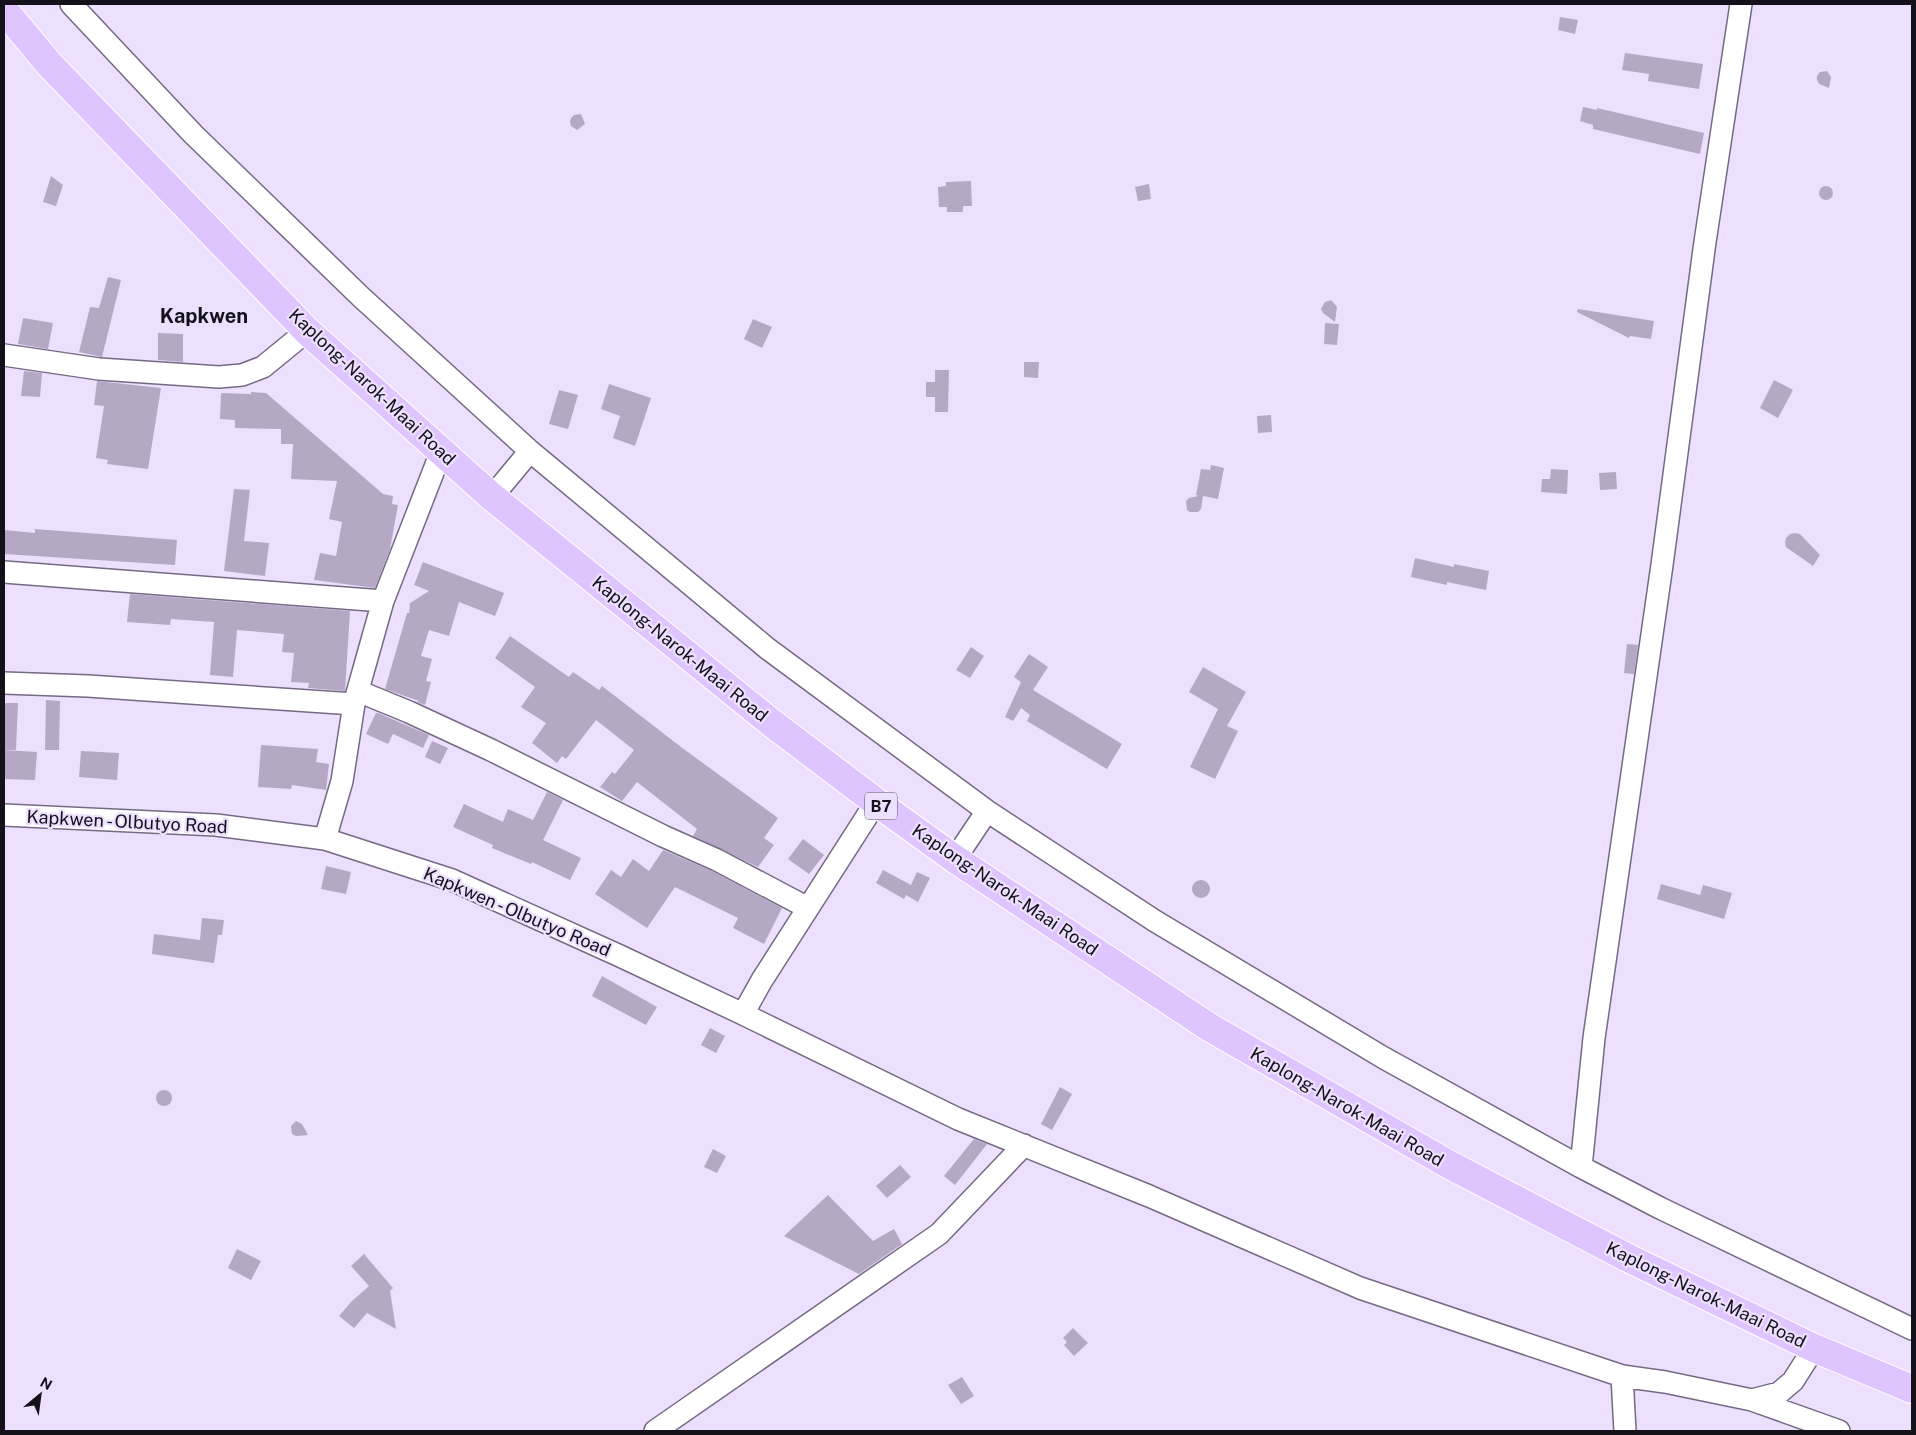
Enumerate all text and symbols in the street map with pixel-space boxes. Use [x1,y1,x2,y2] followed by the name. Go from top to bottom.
[160,304,248,328] district label: Kapkwen
[285,304,460,469] street label: Kaplong-Narok-Maai Road
[588,571,772,726] street label: Kaplong-Narok-Maai Road
[865,792,897,819] road number: B7
[26,806,228,837] street label: Kapkwen - Olbutyo Road
[908,819,1102,960] street label: Kaplong-Narok-Maai Road
[420,863,614,961] street label: Kapkwen - Olbutyo Road
[1247,1043,1448,1171] street label: Kaplong-Narok-Maai Road
[1603,1237,1810,1352] street label: Kaplong-Narok-Maai Road
[15,1370,65,1420] north arrow
[38,1374,55,1393] text: N

